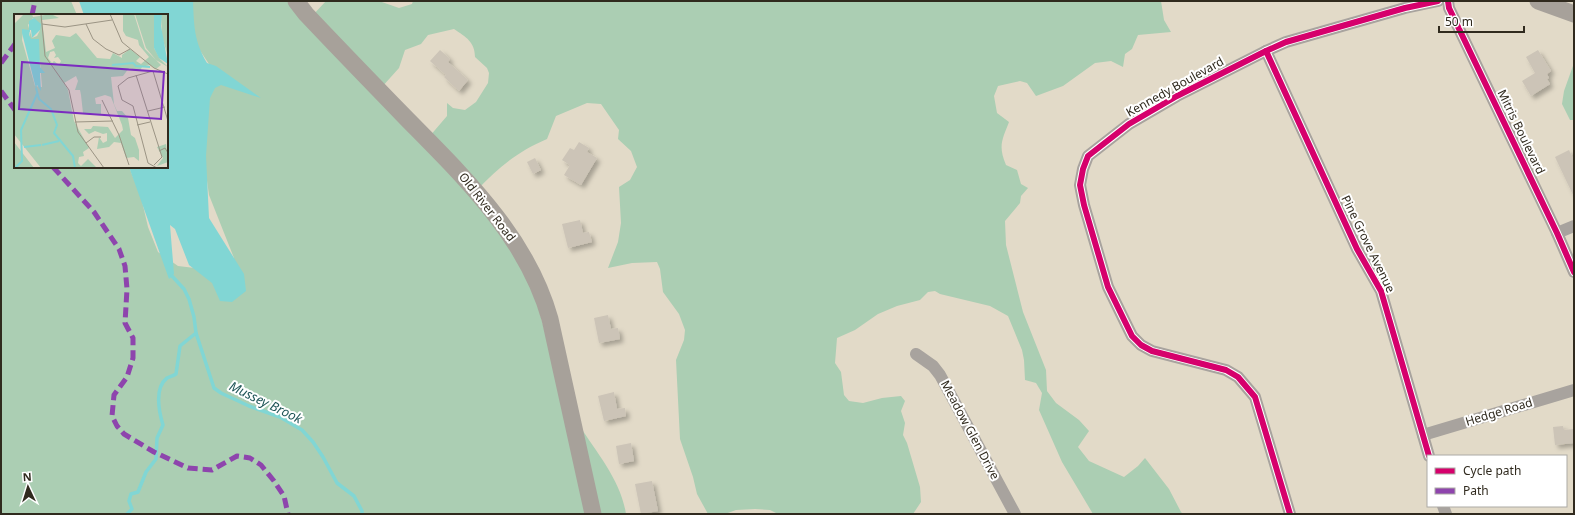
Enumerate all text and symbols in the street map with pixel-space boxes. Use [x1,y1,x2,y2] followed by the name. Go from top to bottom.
[1439,8,1524,34] scale bar
[1445,13,1473,30] text: 50 m
[14,14,168,168] inset map
[1123,53,1227,121] street label: Kennedy Boulevard
[1494,87,1549,177] street label: Mitris Boulevard
[455,169,520,245] street label: Old River Road
[1338,192,1399,295] street label: Pine Grove Avenue
[226,377,306,428] water label: Mussey Brook
[937,377,1004,483] street label: Meadow Glen Drive
[1463,393,1534,430] street label: Hedge Road
[1427,455,1567,507] legend
[1463,462,1521,479] text: Cycle path
[8,467,48,507] north arrow
[22,469,32,484] text: N
[1463,482,1489,499] text: Path

